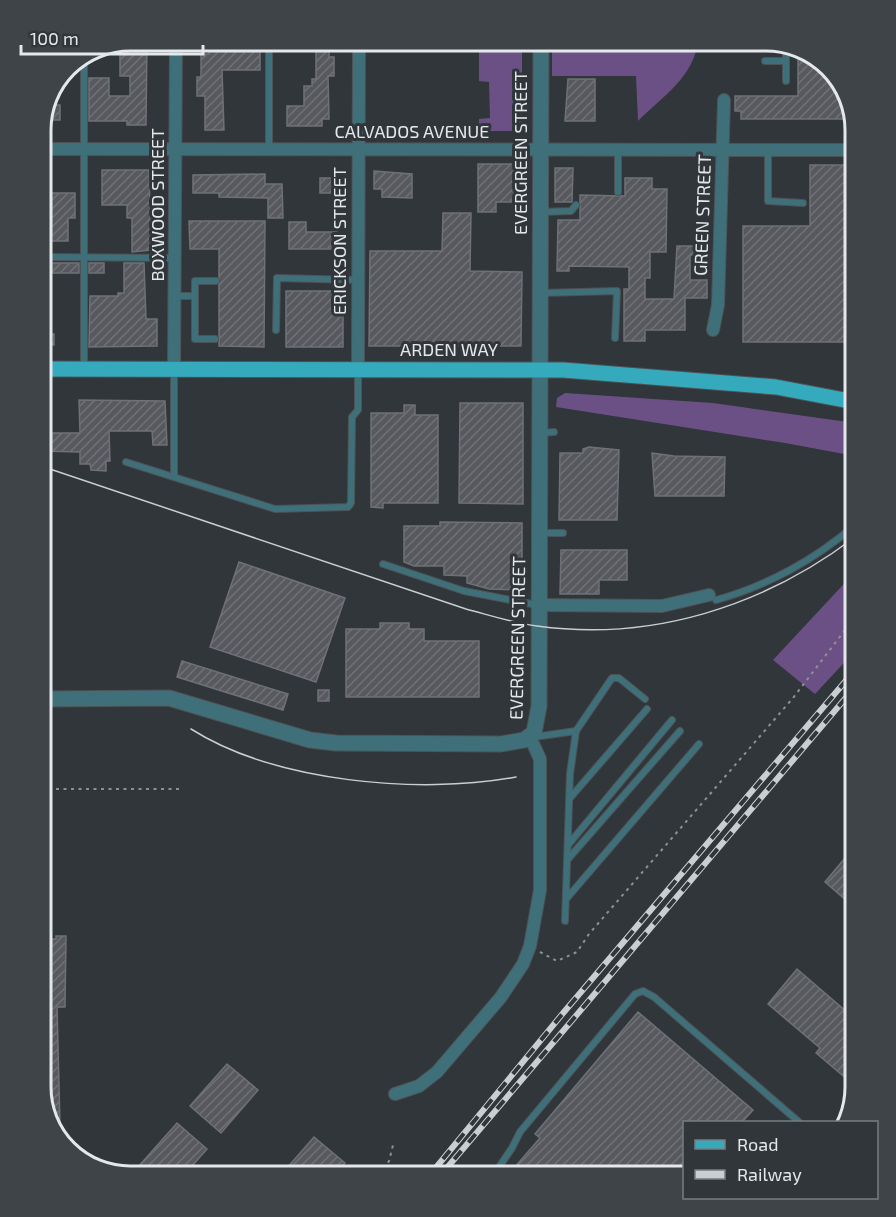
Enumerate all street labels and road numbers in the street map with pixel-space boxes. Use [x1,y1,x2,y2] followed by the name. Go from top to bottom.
[509,71,531,235] street label: EVERGREEN STREET
[335,120,489,142] street label: CALVADOS AVENUE
[146,128,168,282] street label: BOXWOOD STREET
[689,153,715,276] street label: GREEN STREET
[328,166,350,315] street label: ERICKSON STREET
[400,338,499,360] street label: ARDEN WAY
[505,555,529,720] street label: EVERGREEN STREET

